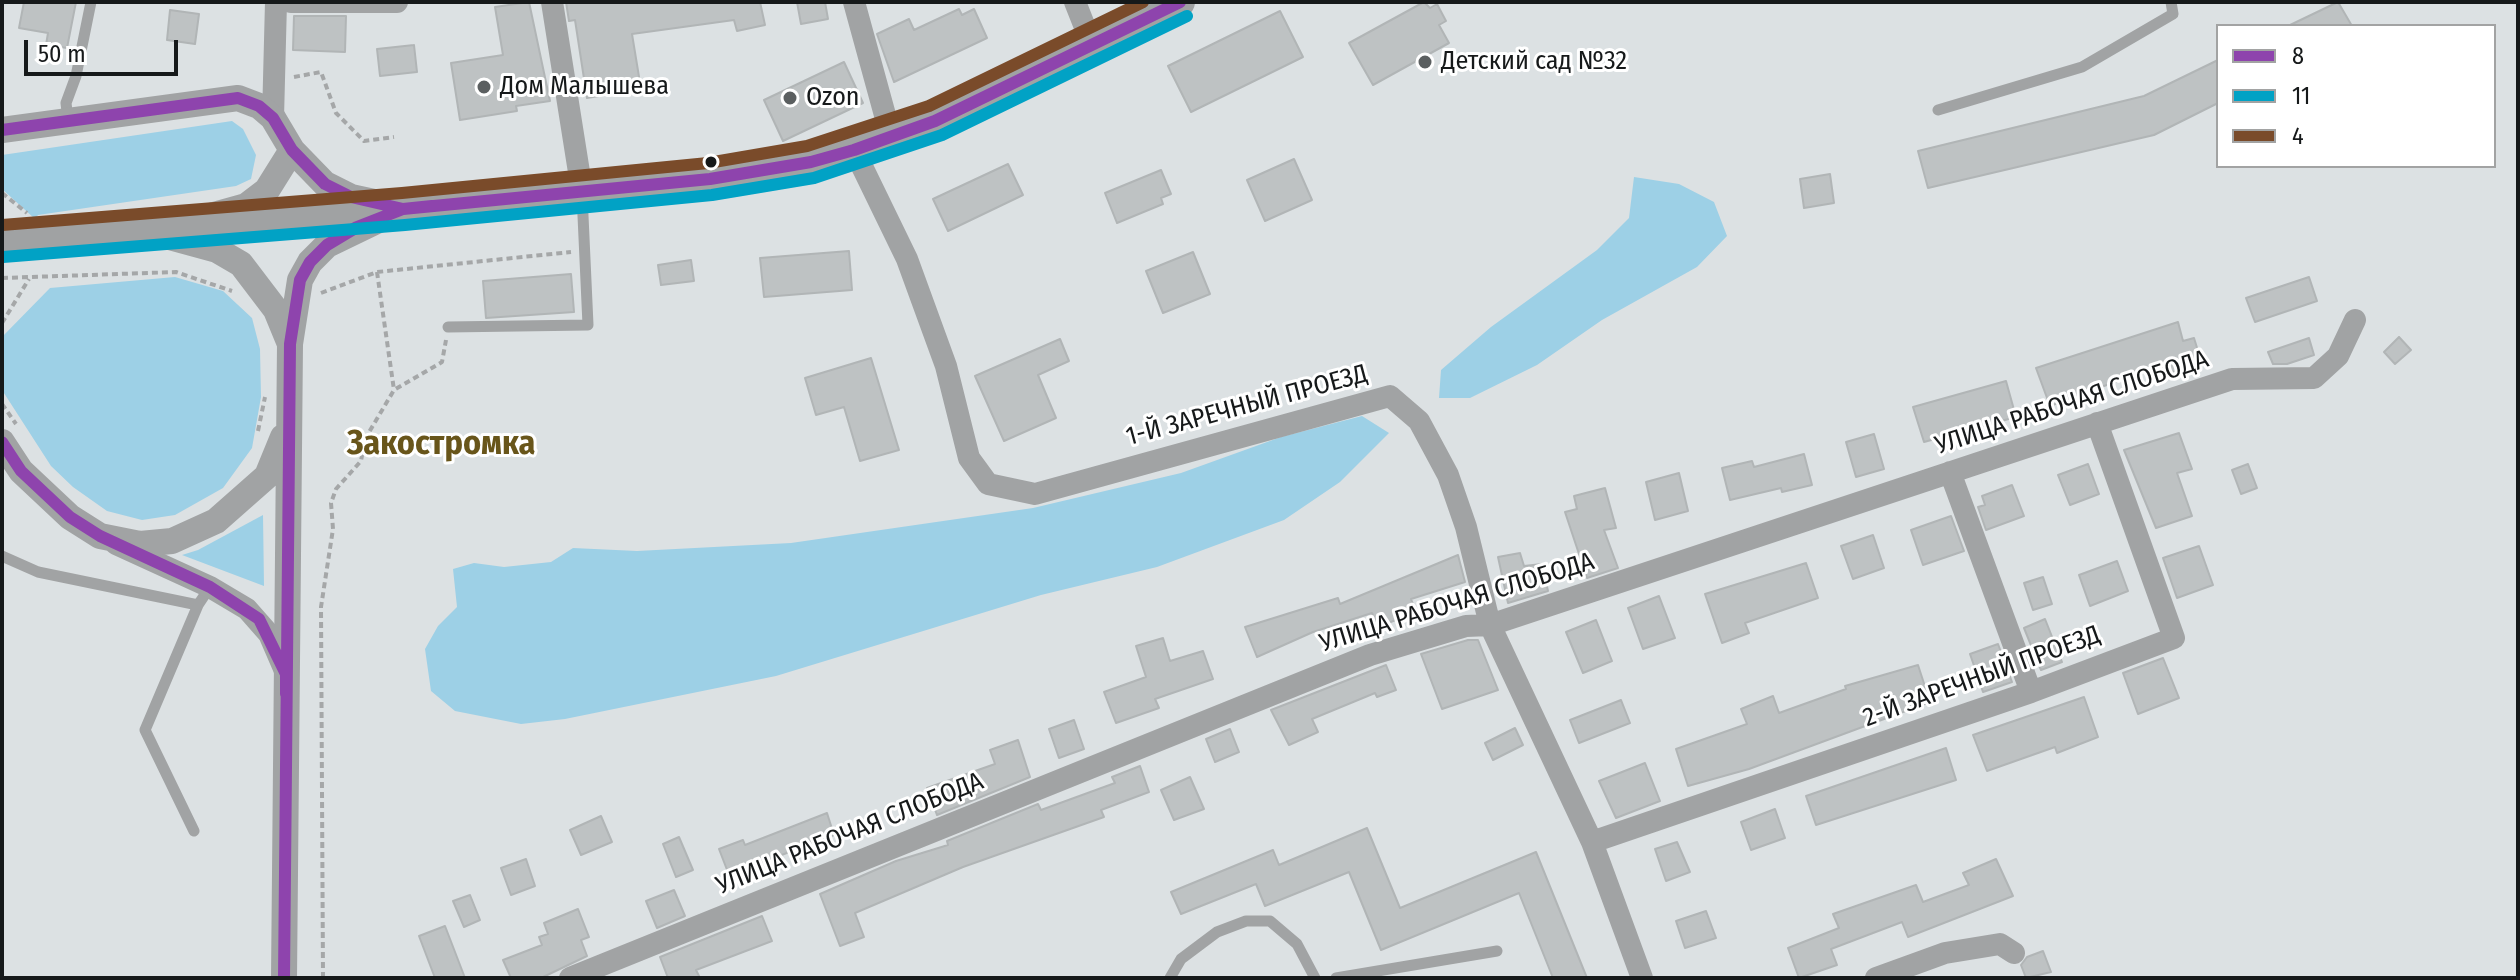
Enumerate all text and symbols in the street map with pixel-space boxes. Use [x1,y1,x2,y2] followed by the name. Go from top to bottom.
[28,24,182,74] scale bar
[2216,24,2496,168] legend
[38,40,86,68] text: 50 m
[2292,42,2304,70] text: 8
[1441,46,1627,78] place label: Детский сад №32
[1416,53,1434,71] marker: Детский сад №32
[500,71,669,103] place label: Дом Малышева
[475,78,493,96] marker: Дом Малышева
[806,82,860,114] place label: Ozon
[2292,82,2310,110] text: 11
[781,89,799,107] marker: Ozon
[2292,122,2304,150] text: 4
[703,154,719,170] unlabelled marker
[1932,344,2212,462] street label: УЛИЦА РАБОЧАЯ СЛОБОДА
[1123,359,1371,453] street label: 1-Й ЗАРЕЧНЫЙ ПРОЕЗД
[347,425,535,465] district label: Закостромка
[1316,546,1598,660] street label: УЛИЦА РАБОЧАЯ СЛОБОДА
[1859,620,2105,734] street label: 2-Й ЗАРЕЧНЫЙ ПРОЕЗД
[712,766,988,902] street label: УЛИЦА РАБОЧАЯ СЛОБОДА

